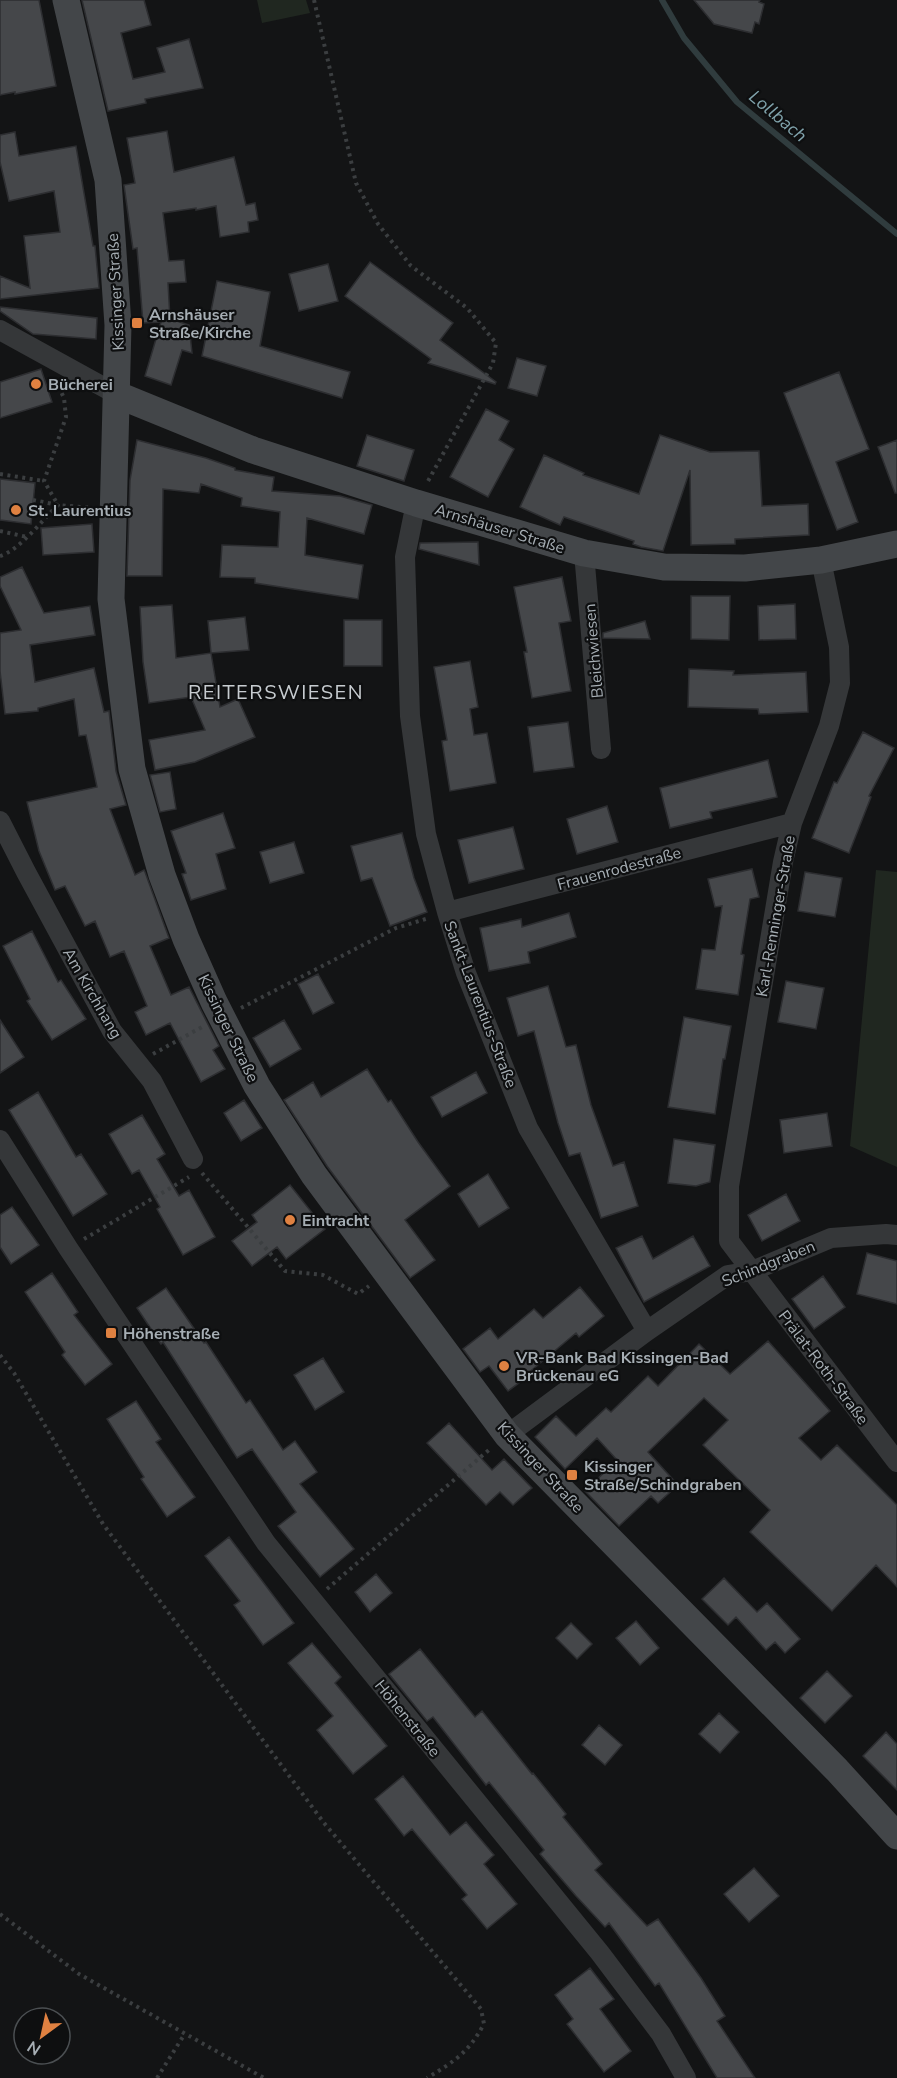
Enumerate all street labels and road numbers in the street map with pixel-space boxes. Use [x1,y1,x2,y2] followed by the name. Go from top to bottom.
[102,233,130,351] street label: Kissinger Straße
[432,499,567,559] street label: Arnshäuser Straße
[579,603,609,699] street label: Bleichwiesen
[751,834,801,998] street label: Karl-Renninger-Straße
[555,842,684,896] street label: Frauenrodestraße
[438,918,522,1091] street label: Sankt-Laurentius-Straße
[57,944,127,1043] street label: Am Kirchhang
[192,971,264,1086] street label: Kissinger Straße
[718,1235,818,1293] street label: Schindgraben
[773,1306,873,1429] street label: Prälat-Roth-Straße
[492,1417,588,1518] street label: Kissinger Straße
[369,1675,445,1762] street label: Höhenstraße

